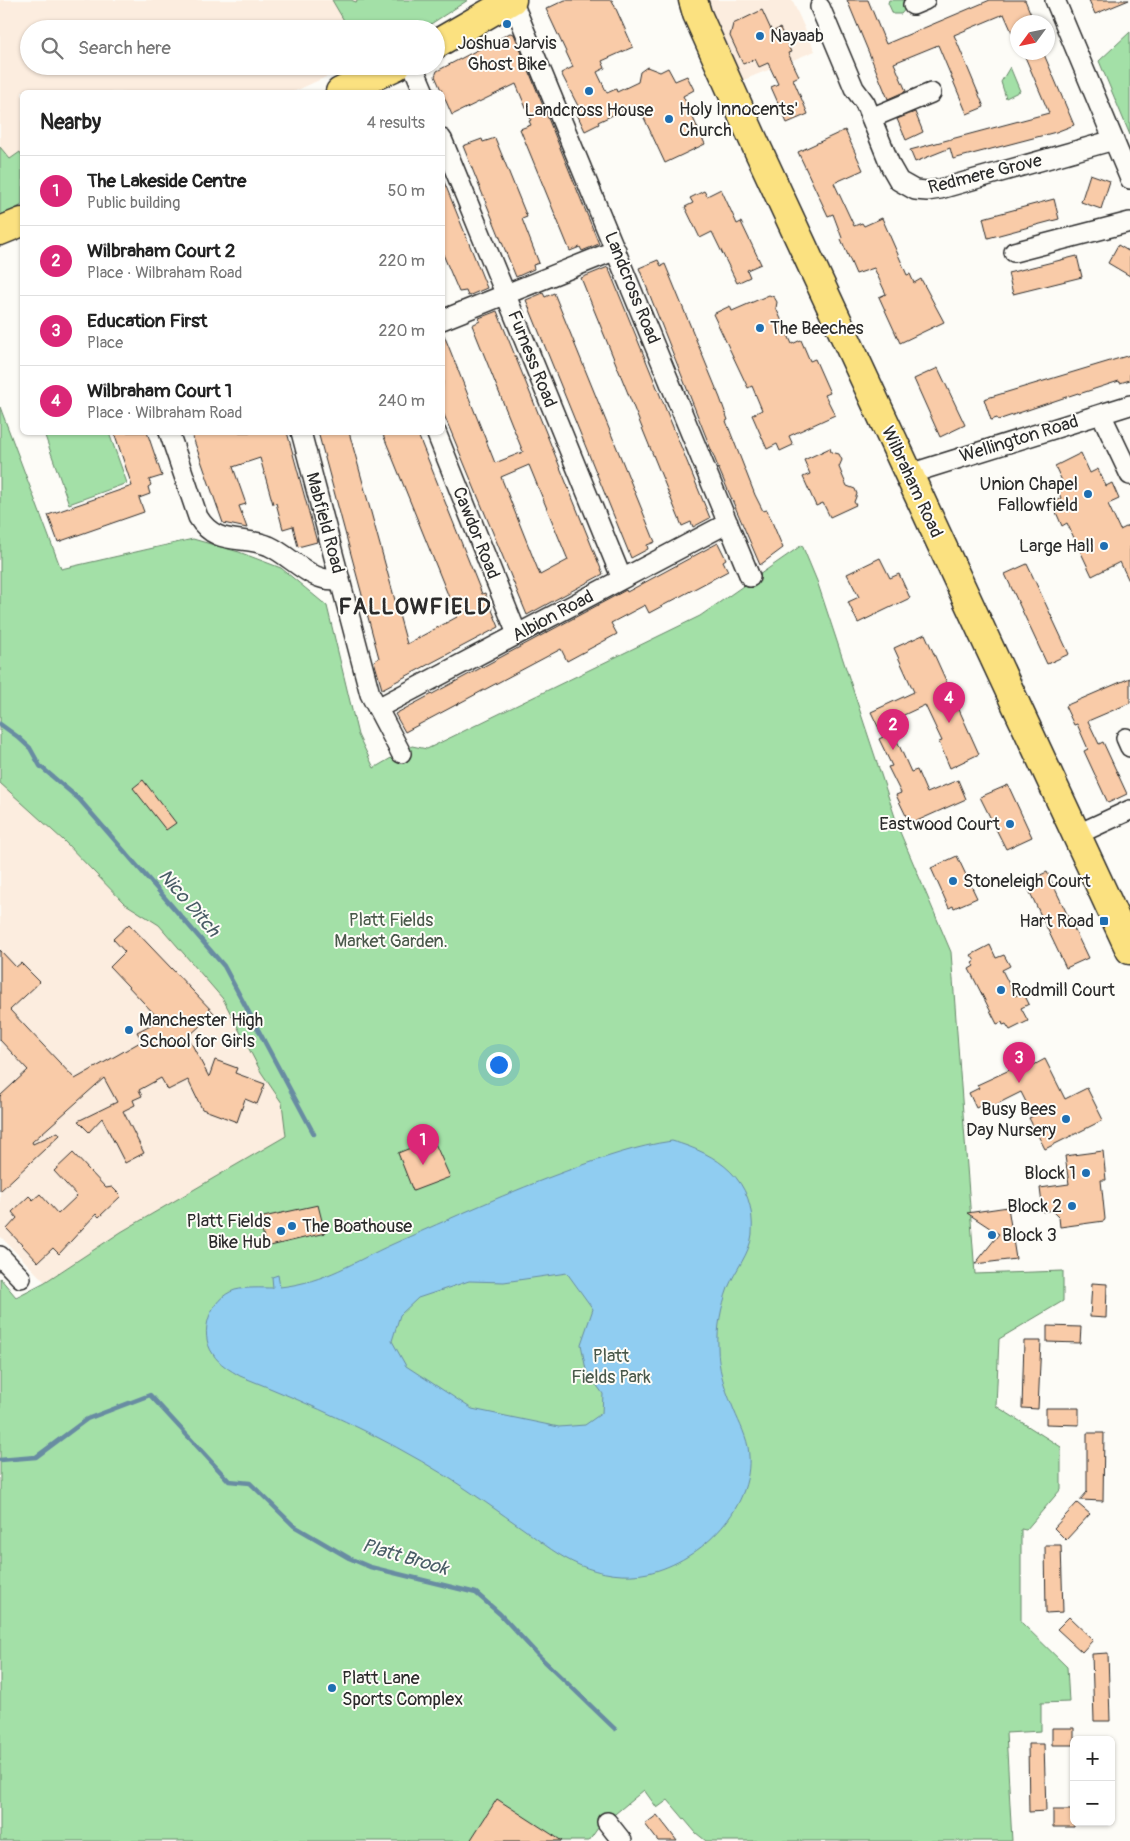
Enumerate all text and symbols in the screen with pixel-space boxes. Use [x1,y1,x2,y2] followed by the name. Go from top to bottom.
[1010,15,1055,60] north arrow
[501,18,513,30] marker: Joshua Jarvis Ghost Bike
[20,20,445,75] search box
[770,25,824,48] place label: Nayaab
[754,30,766,42] marker: Nayaab
[458,32,556,76] place label: Joshua Jarvis Ghost Bike
[38,34,66,62] icon: search
[78,36,171,60] text: Search here
[583,85,595,97] marker: Landcross House
[679,98,798,142] place label: Holy Innocents' Church
[525,99,654,122] place label: Landcross House
[40,109,101,136] text: Nearby
[367,113,425,133] text: 4 results
[663,113,675,125] marker: Holy Innocents' Church
[926,149,1044,199] street label: Redmere Grove
[87,169,246,193] text: The Lakeside Centre
[53,181,59,201] text: 1
[388,181,425,201] text: 50 m
[87,193,180,213] text: Public building
[599,228,665,348] street label: Landcross Road
[87,239,236,263] text: Wilbraham Court 2
[52,251,60,271] text: 2
[379,251,425,271] text: 220 m
[87,263,242,283] text: Place · Wilbraham Road
[502,307,562,411] street label: Furness Road
[87,309,207,333] text: Education First
[770,317,864,340] place label: The Beeches
[52,321,60,341] text: 3
[379,321,425,341] text: 220 m
[754,322,766,334] marker: The Beeches
[87,333,123,353] text: Place
[87,379,232,403] text: Wilbraham Court 1
[51,391,61,411] text: 4
[378,391,425,411] text: 240 m
[87,403,242,423] text: Place · Wilbraham Road
[957,410,1081,468] street label: Wellington Road
[876,423,948,541] street label: Wilbraham Road
[300,470,350,576] street label: Mabfield Road
[980,473,1078,517] place label: Union Chapel Fallowfield
[447,484,505,582] street label: Cawdor Road
[1082,488,1094,500] marker: Union Chapel Fallowfield
[1019,535,1094,558] place label: Large Hall
[1098,540,1110,552] marker: Large Hall
[508,585,598,647] street label: Albion Road
[338,593,492,621] district label: FALLOWFIELD
[933,682,965,723] pin: 4
[877,709,909,750] pin: 2
[879,813,1001,836] place label: Eastwood Court
[1004,818,1016,830] marker: Eastwood Court
[153,864,226,943] water label: Nico Ditch
[963,870,1091,893] place label: Stoneleigh Court
[947,875,959,887] marker: Stoneleigh Court
[334,909,448,953] park label: Platt Fields Market Garden.
[1019,910,1094,933] place label: Hart Road
[1098,915,1110,927] marker: Hart Road
[1011,979,1116,1002] place label: Rodmill Court
[995,984,1007,996] marker: Rodmill Court
[139,1009,263,1053] place label: Manchester High School for Girls
[123,1024,135,1036] marker: Manchester High School for Girls
[1003,1042,1035,1083] pin: 3
[486,1052,512,1078] your location
[966,1098,1056,1142] place label: Busy Bees Day Nursery
[1060,1113,1072,1125] marker: Busy Bees Day Nursery
[407,1124,439,1165] pin: 1
[1024,1162,1076,1185] place label: Block 1
[1080,1167,1092,1179] marker: Block 1
[1007,1195,1062,1218] place label: Block 2
[1066,1200,1078,1212] marker: Block 2
[186,1210,271,1254] place label: Platt Fields Bike Hub
[302,1215,412,1238] place label: The Boathouse
[286,1220,298,1232] marker: The Boathouse
[1002,1224,1057,1247] place label: Block 3
[275,1225,287,1237] marker: Platt Fields Bike Hub
[986,1229,998,1241] marker: Block 3
[571,1345,651,1389] park label: Platt Fields Park
[359,1533,453,1581] water label: Platt Brook
[342,1667,463,1711] place label: Platt Lane Sports Complex
[326,1682,338,1694] marker: Platt Lane Sports Complex
[1070,1736,1115,1826] map controls
[1070,1736,1115,1781] button: +
[1070,1781,1115,1826] button: −

